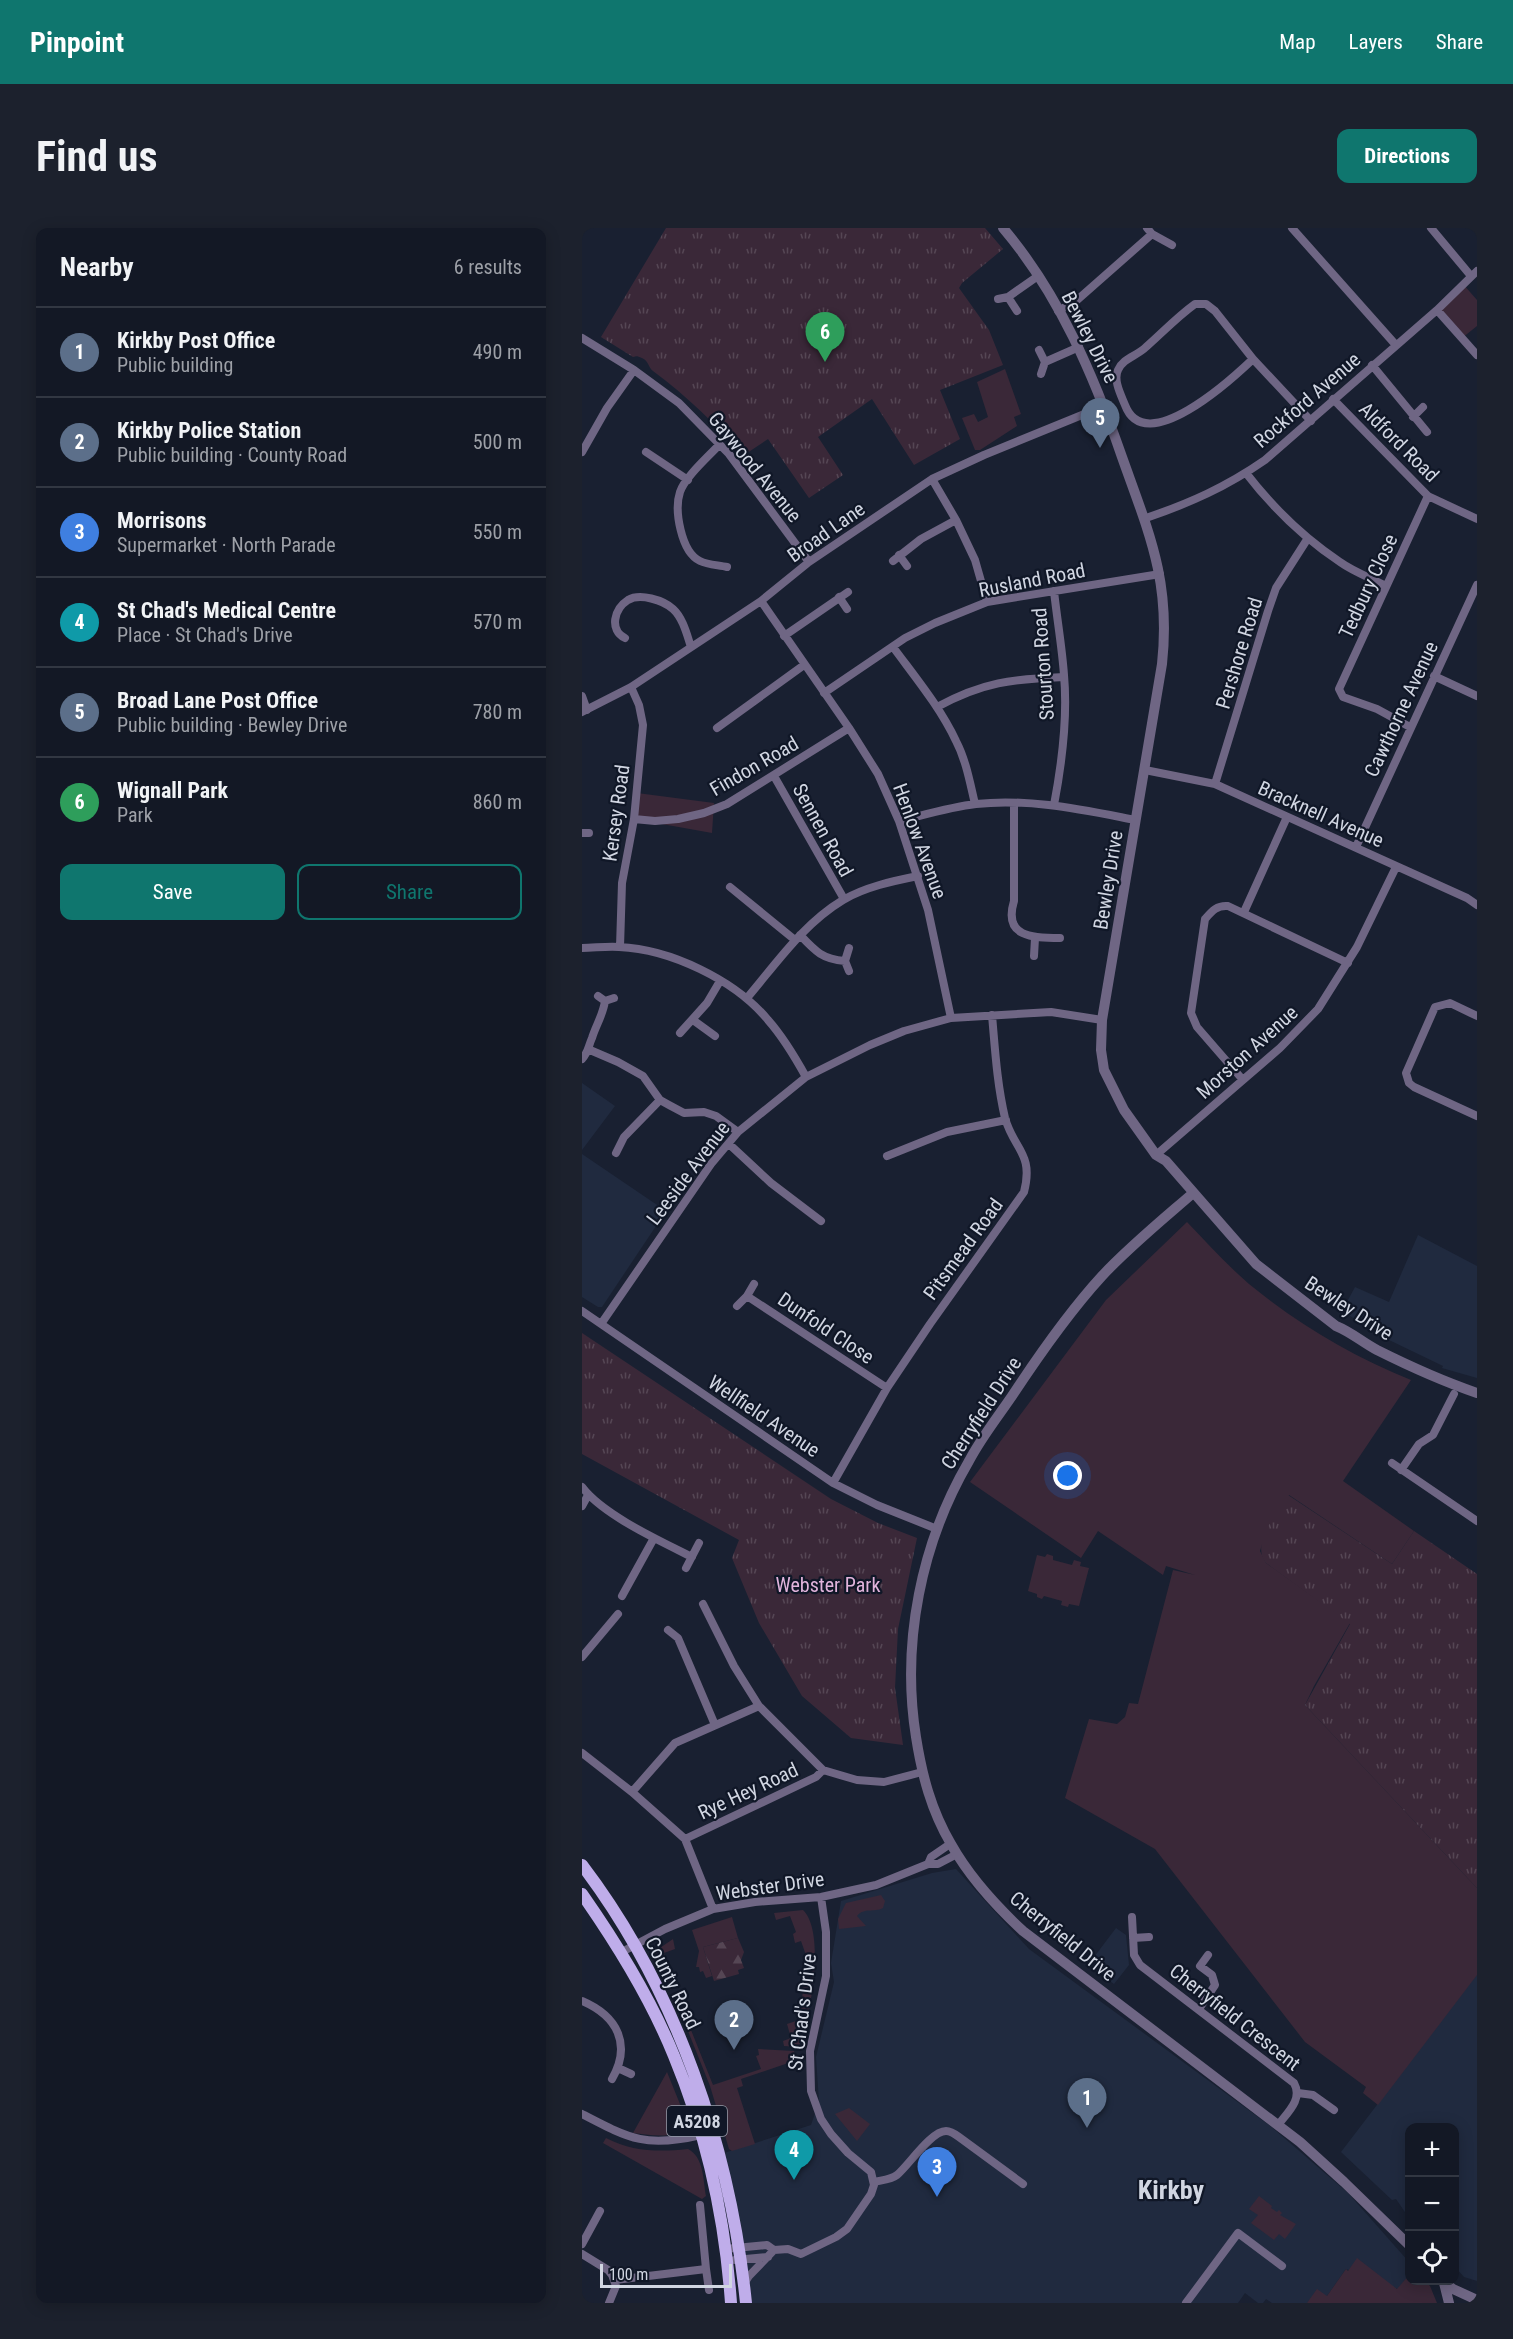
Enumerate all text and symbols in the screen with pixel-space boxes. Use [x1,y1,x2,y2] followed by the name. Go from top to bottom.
[30,26,124,59] text: Pinpoint
[1279,30,1316,54] text: Map
[1349,30,1403,54] text: Layers
[1436,30,1483,54] text: Share
[1337,129,1477,183] button: Directions
[36,132,157,181] text: Find us
[60,252,134,282] text: Nearby
[454,255,522,279] text: 6 results
[1057,287,1123,387] street label: Bewley Drive
[806,312,844,362] pin: 6
[117,328,275,353] text: Kirkby Post Office
[74,340,85,364] text: 1
[473,340,522,364] text: 490 m
[1249,347,1365,453] street label: Rockford Avenue
[117,353,233,377] text: Public building
[1354,397,1444,487] street label: Aldford Road
[1080,398,1120,448] pin: 5
[703,407,807,527] street label: Gaywood Avenue
[117,418,301,443] text: Kirkby Police Station
[74,430,85,454] text: 2
[473,430,522,454] text: 500 m
[117,443,347,467] text: Public building · County Road
[783,497,869,567] street label: Broad Lane
[117,508,207,533] text: Morrisons
[74,520,85,544] text: 3
[473,520,522,544] text: 550 m
[1333,530,1403,642] street label: Tedbury Close
[117,533,336,557] text: Supermarket · North Parade
[977,558,1087,602] street label: Rusland Road
[1211,594,1267,712] street label: Pershore Road
[117,598,336,623] text: St Chad's Medical Centre
[1027,607,1059,721] street label: Stourton Road
[74,610,85,634] text: 4
[473,610,522,634] text: 570 m
[117,623,293,647] text: Place · St Chad's Drive
[1359,637,1443,781] street label: Cawthorne Avenue
[117,688,318,713] text: Broad Lane Post Office
[74,700,85,724] text: 5
[473,700,522,724] text: 780 m
[117,713,347,737] text: Public building · Bewley Drive
[705,731,803,801] street label: Findon Road
[597,763,635,863] street label: Kersey Road
[1255,776,1387,852] street label: Bracknell Avenue
[117,778,228,803] text: Wignall Park
[788,779,858,881] street label: Sennen Road
[888,780,952,902] street label: Henlow Avenue
[74,790,85,814] text: 6
[473,790,522,814] text: 860 m
[117,803,153,827] text: Park
[1088,829,1128,931] street label: Bewley Drive
[60,864,285,920] button: Save
[297,864,522,920] button: Share
[1191,1000,1303,1104] street label: Morston Avenue
[641,1116,735,1230] street label: Leeside Avenue
[918,1194,1008,1304] street label: Pitsmead Road
[1301,1271,1397,1345] street label: Bewley Drive
[773,1287,879,1369] street label: Dunfold Close
[936,1352,1026,1474] street label: Cherryfield Drive
[704,1370,824,1462] street label: Wellfield Avenue
[1053,1461,1082,1490] your location
[776,1573,880,1597] park label: Webster Park
[694,1757,802,1825] street label: Rye Hey Road
[714,1867,826,1905] street label: Webster Drive
[1005,1886,1121,1986] street label: Cherryfield Drive
[640,1933,706,2033] street label: County Road
[783,1952,821,2072] street label: St Chad's Drive
[1165,1959,1305,2076] street label: Cherryfield Crescent
[714,2000,754,2050] pin: 2
[1068,2078,1106,2128] pin: 1
[667,2106,727,2136] road number: A5208
[1405,2123,1459,2285] map controls
[1405,2123,1459,2177] button: +
[774,2130,814,2180] pin: 4
[918,2148,956,2197] pin: 3
[1138,2175,1205,2205] district label: Kirkby
[1405,2177,1459,2231] button: −
[1405,2231,1459,2285] button: locate
[600,2261,732,2288] scale bar
[609,2265,648,2284] text: 100 m

